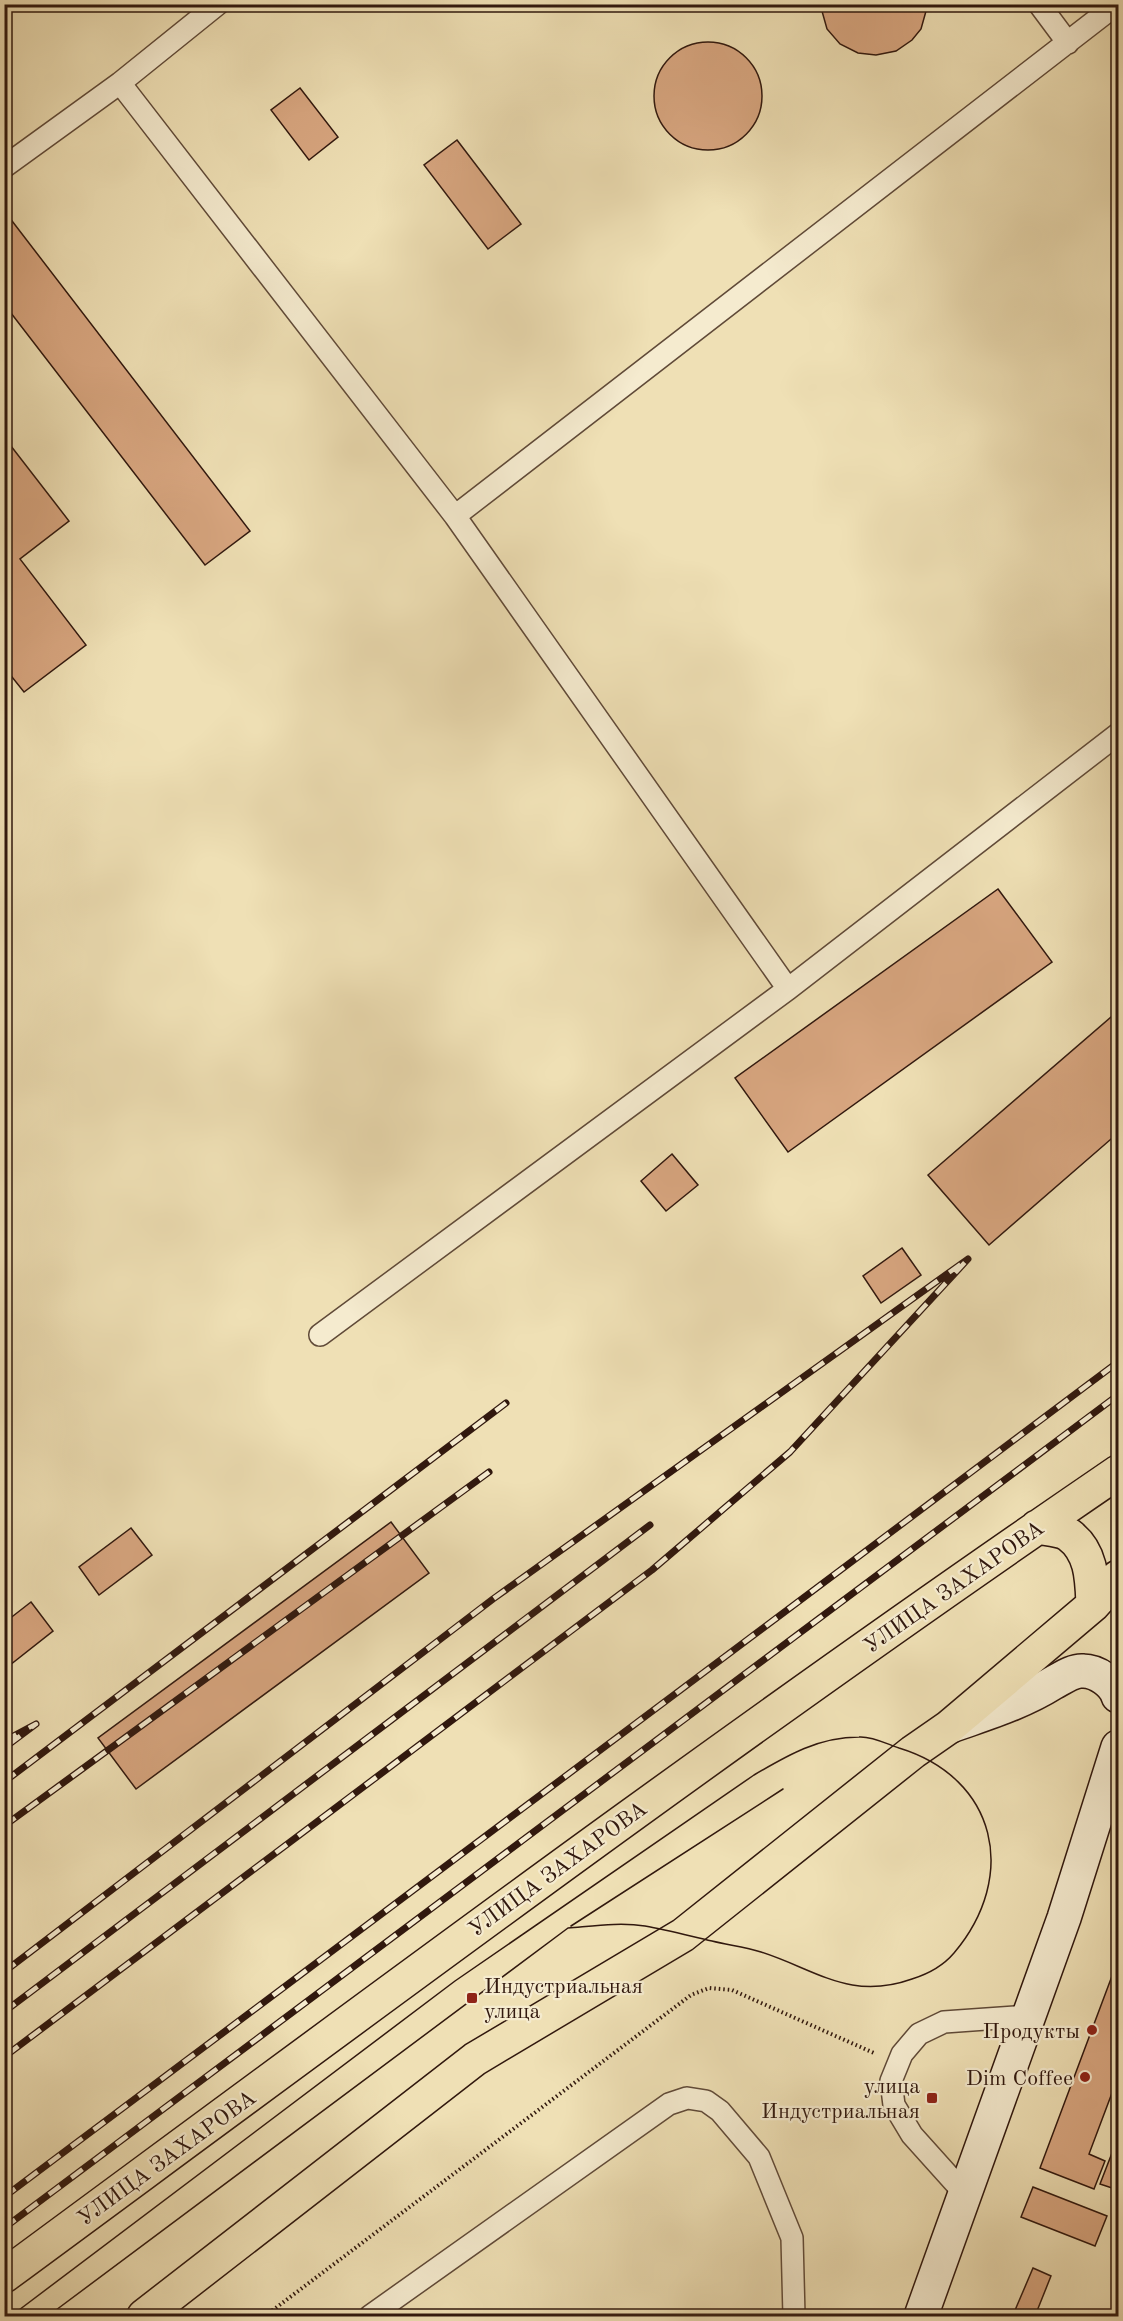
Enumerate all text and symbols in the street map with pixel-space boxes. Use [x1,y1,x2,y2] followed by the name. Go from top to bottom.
[860,1517,1048,1658] street label: УЛИЦА ЗАХАРОВА
[465,1798,651,1941] street label: УЛИЦА ЗАХАРОВА
[484,1976,643,2023] place label: Индустриальная улица
[465,1991,479,2005] marker: Индустриальная улица
[983,2021,1080,2043] place label: Продукты
[1085,2023,1099,2037] marker: Продукты
[966,2068,1073,2090] place label: Dim Coffee
[1078,2070,1092,2084] marker: Dim Coffee
[761,2076,920,2123] place label: улица Индустриальная
[74,2087,260,2230] street label: УЛИЦА ЗАХАРОВА
[925,2091,939,2105] marker: улица Индустриальная

